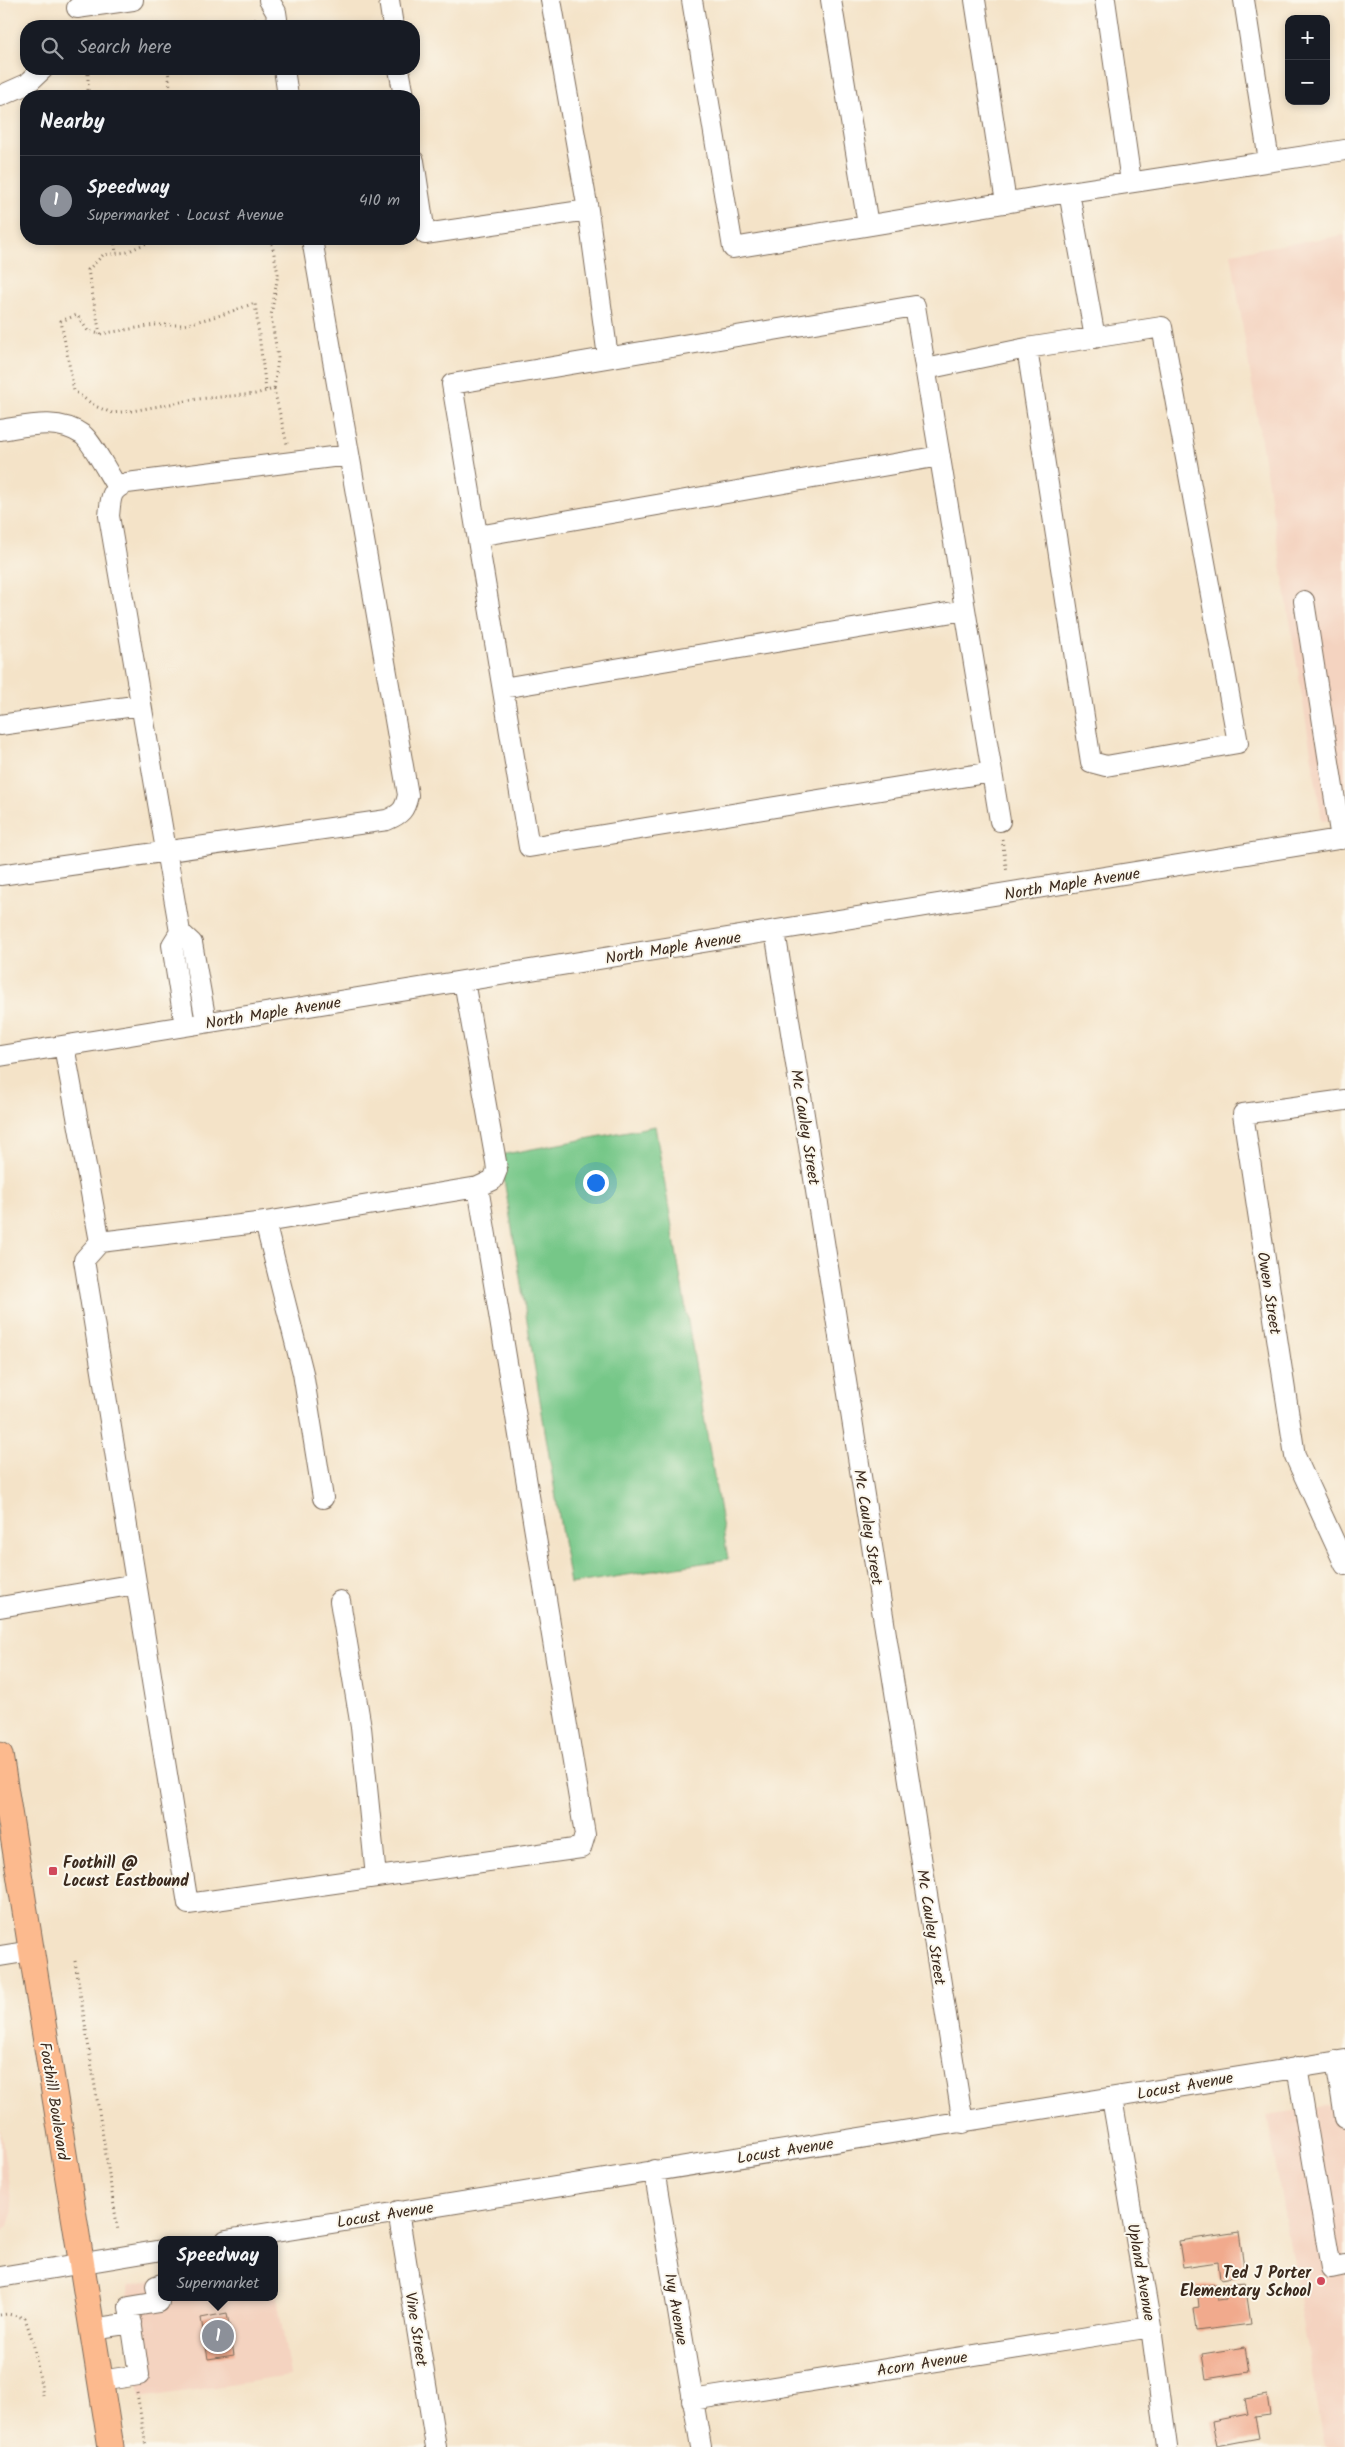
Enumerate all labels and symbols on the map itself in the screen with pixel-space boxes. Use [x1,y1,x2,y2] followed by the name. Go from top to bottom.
[1003,861,1142,908] street label: North Maple Avenue
[604,925,743,972] street label: North Maple Avenue
[204,990,343,1037] street label: North Maple Avenue
[783,1068,826,1188] street label: Mc Cauley Street
[583,1170,609,1196] your location
[1250,1250,1288,1337] street label: Owen Street
[846,1468,889,1588] street label: Mc Cauley Street
[63,1851,189,1894] place label: Foothill @ Locust Eastbound
[47,1865,59,1877] marker: Foothill @ Locust Eastbound
[909,1868,952,1988] street label: Mc Cauley Street
[32,2040,75,2163] street label: Foothill Boulevard
[1135,2066,1235,2107] street label: Locust Avenue
[735,2132,835,2171] street label: Locust Avenue
[335,2196,435,2235] street label: Locust Avenue
[1120,2221,1161,2323] street label: Upland Avenue
[1180,2261,1312,2304] place label: Ted J Porter Elementary School
[657,2271,694,2347] street label: Ivy Avenue
[1315,2275,1327,2287] marker: Ted J Porter Elementary School
[397,2290,434,2369] street label: Vine Street
[202,2317,234,2355] pin: 1
[875,2345,969,2384] street label: Acorn Avenue

